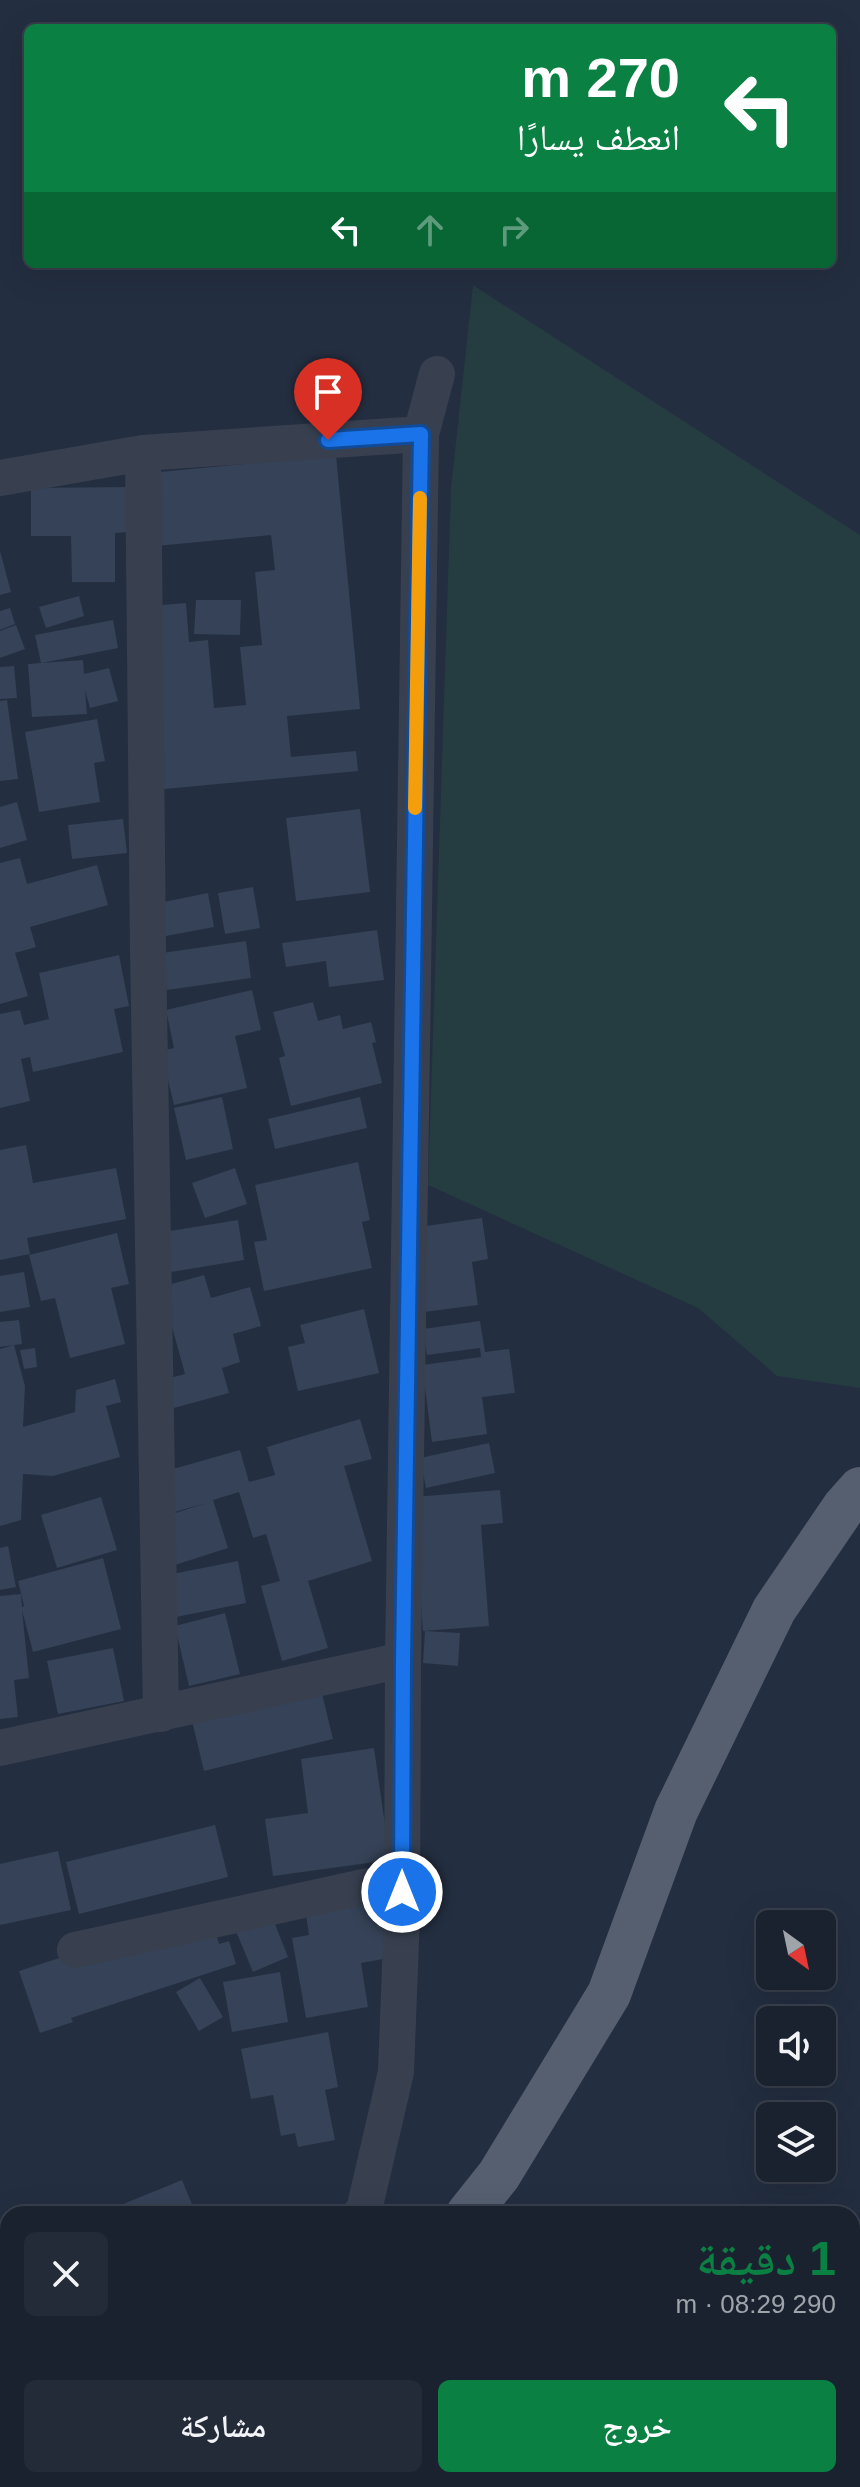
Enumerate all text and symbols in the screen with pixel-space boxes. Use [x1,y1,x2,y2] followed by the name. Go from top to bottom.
[521,46,680,109] text: 270 m
[708,56,812,160] icon: left
[517,117,680,158] text: انعطف يسارًا
[324,208,368,252] icon: left
[408,208,452,252] icon: ahead
[492,208,536,252] icon: right
[294,358,362,440] pin
[306,370,350,414] icon: arrive
[360,1850,444,1934] position arrow
[756,1910,836,1990] north arrow
[756,1910,836,2182] map controls
[756,2006,836,2086] button: sound
[756,2102,836,2182] button: layers
[24,2232,108,2316] button: close
[696,2232,836,2285] text: 1 دقيقة
[676,2289,836,2319] text: 290 m · 08:29
[24,2380,422,2472] button: مشاركة
[438,2380,836,2472] button: خروج

